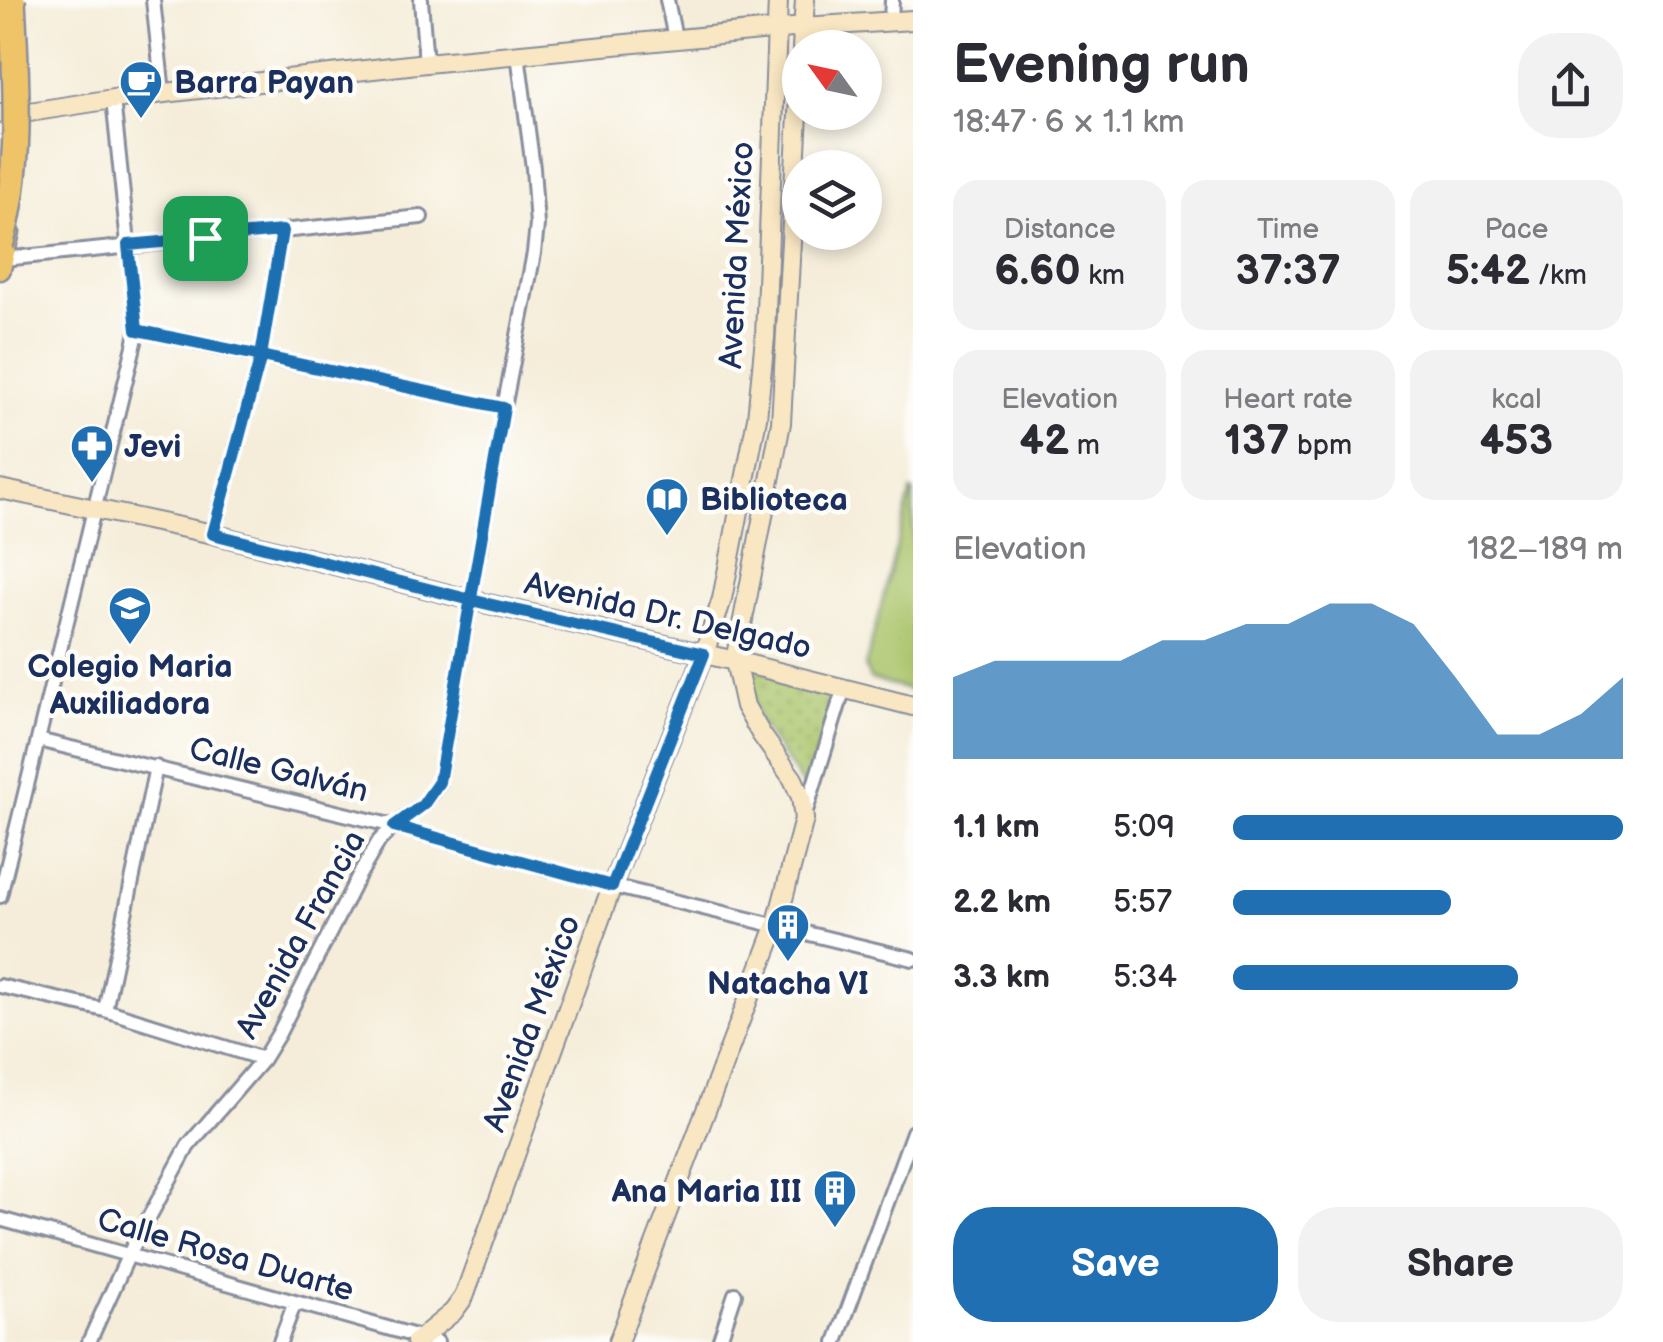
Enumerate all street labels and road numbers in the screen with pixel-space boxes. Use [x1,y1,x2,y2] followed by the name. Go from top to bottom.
[712,140,763,370] street label: Avenida México
[520,564,815,668] street label: Avenida Dr. Delgado
[185,729,372,812] street label: Calle Galván
[228,824,375,1046] street label: Avenida Francia
[475,910,590,1137] street label: Avenida México
[93,1200,358,1311] street label: Calle Rosa Duarte

